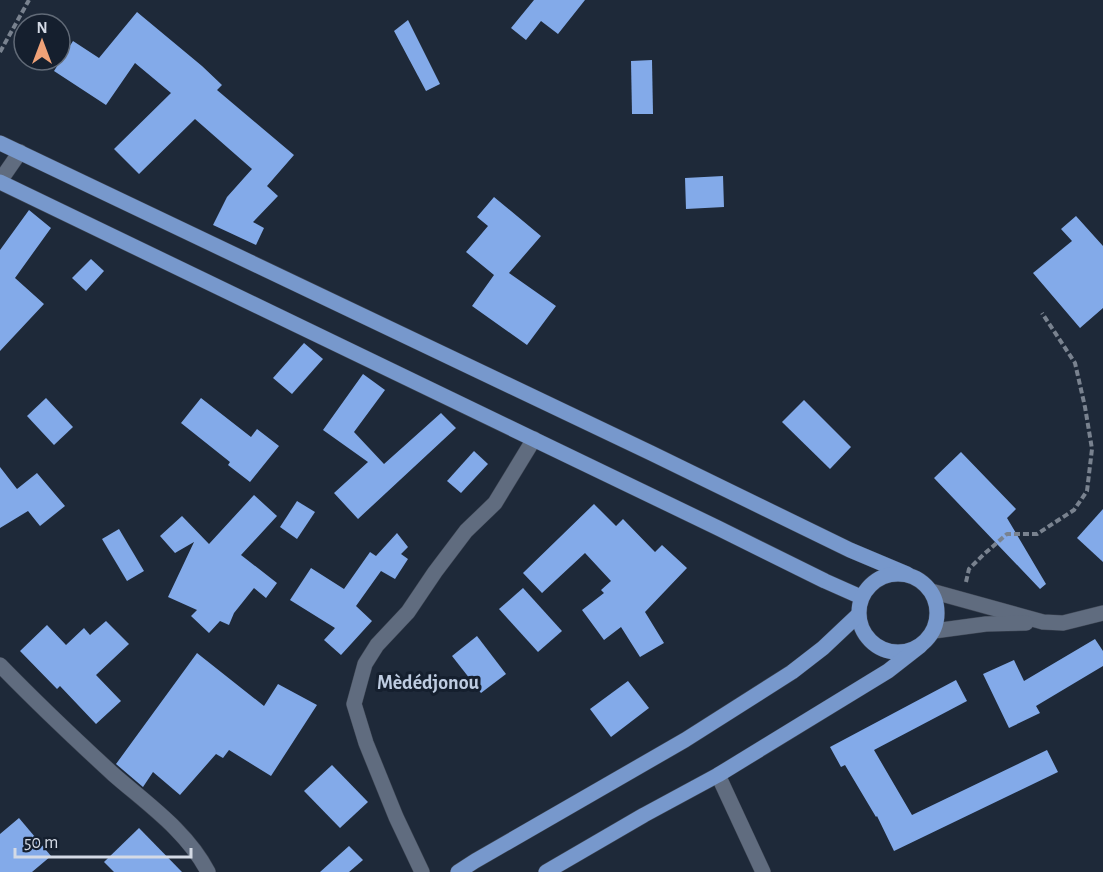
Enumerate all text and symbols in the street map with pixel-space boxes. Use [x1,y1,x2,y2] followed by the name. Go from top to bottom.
[12,12,72,72] north arrow
[36,20,48,36] text: N
[377,673,480,693] district label: Mèdédjonou
[15,821,190,859] scale bar
[24,834,58,852] text: 50 m

